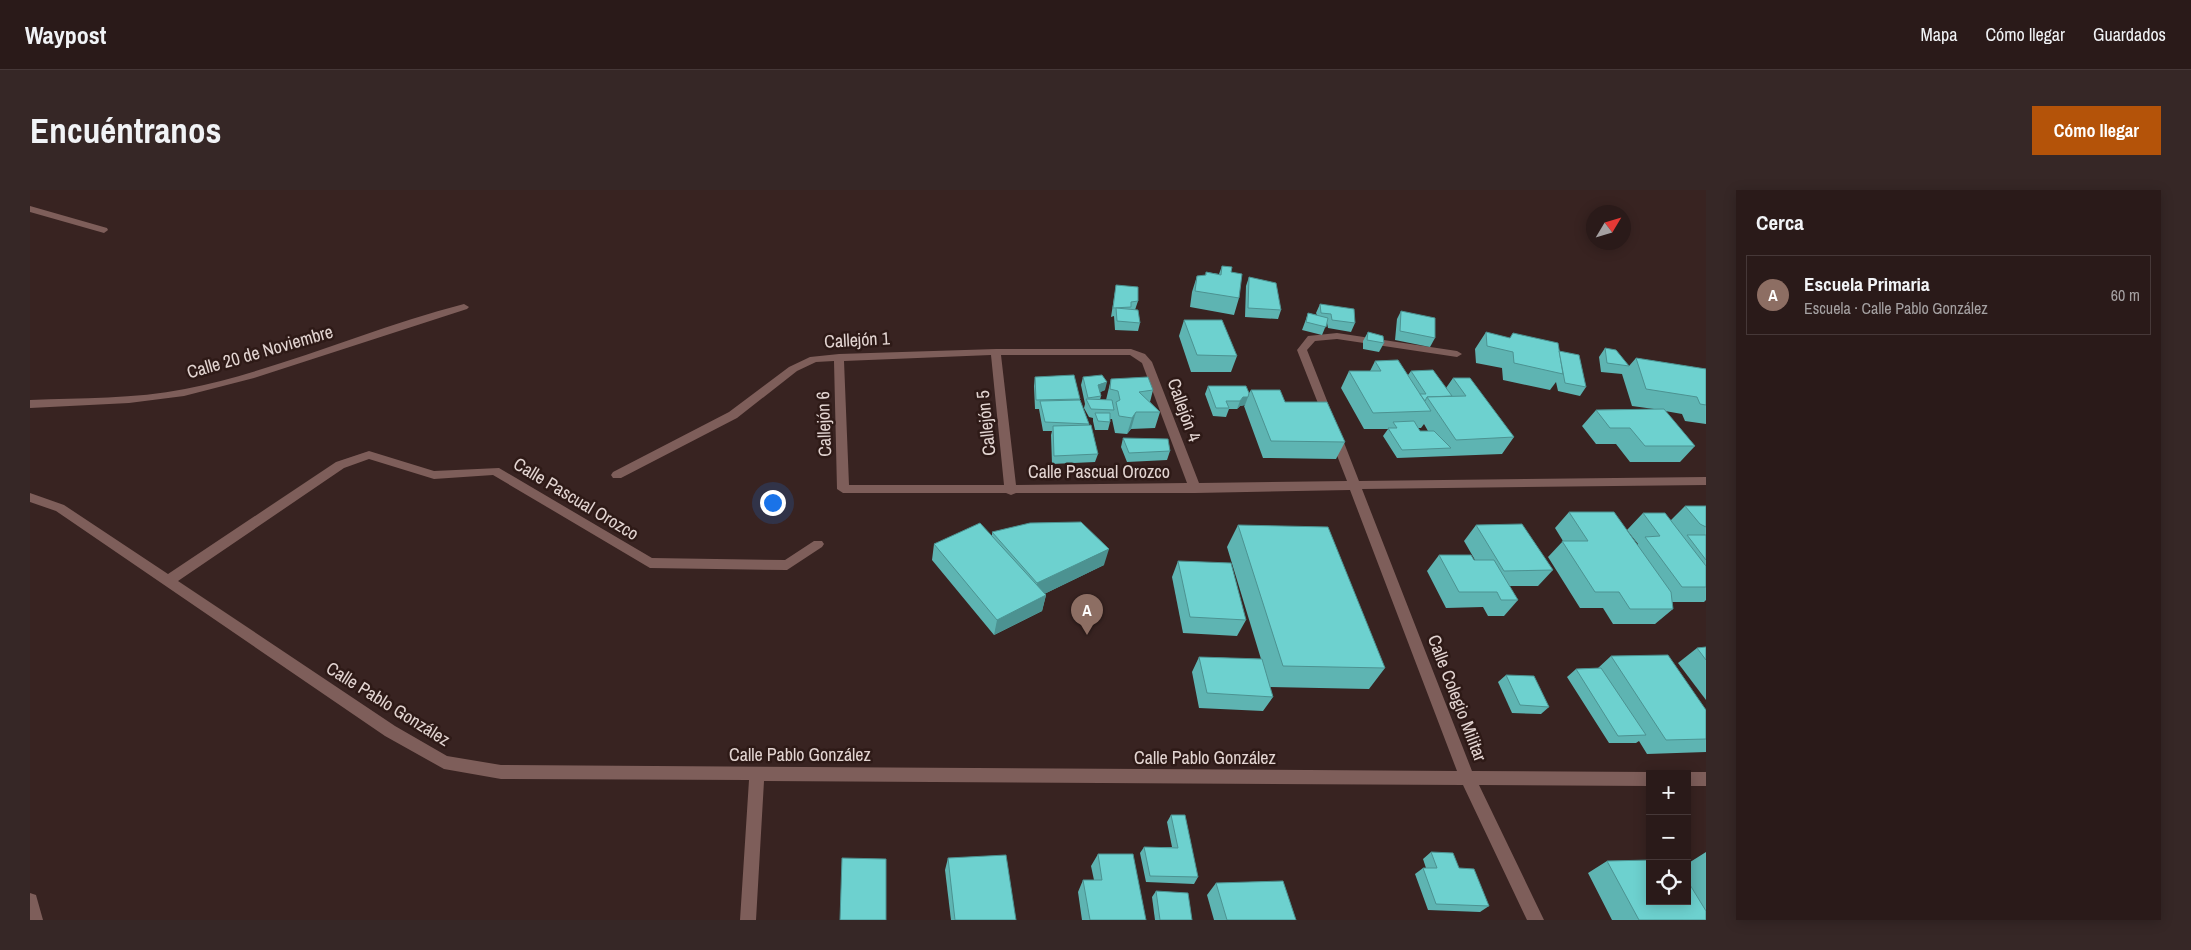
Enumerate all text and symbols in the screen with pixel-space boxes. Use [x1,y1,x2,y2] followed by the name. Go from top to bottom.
[25,19,106,51] text: Waypost
[1920,22,1957,47] text: Mapa
[1985,22,2065,47] text: Cómo llegar
[2093,22,2166,47] text: Guardados
[2032,106,2161,155] button: Cómo llegar
[30,107,221,154] text: Encuéntranos
[1586,205,1631,250] north arrow
[1756,208,1804,237] text: Cerca
[1804,271,1930,297] text: Escuela Primaria
[1768,284,1778,306] text: A
[2111,284,2140,306] text: 60 m
[1804,297,1988,319] text: Escuela · Calle Pablo González
[184,319,336,384] street label: Calle 20 de Noviembre
[824,325,891,354] street label: Callejón 1
[1161,375,1207,445] street label: Callejón 4
[970,389,1001,457] street label: Callejón 5
[810,391,837,457] street label: Callejón 6
[509,451,644,546] street label: Calle Pascual Orozco
[1028,459,1170,484] street label: Calle Pascual Orozco
[760,490,786,516] your location
[1071,594,1103,635] pin: A
[1422,631,1493,765] street label: Calle Colegio Militar
[321,655,455,752] street label: Calle Pablo González
[729,742,871,767] street label: Calle Pablo González
[1134,745,1276,770] street label: Calle Pablo González
[1646,770,1691,905] map controls
[1646,770,1691,815] button: +
[1646,815,1691,860] button: −
[1646,860,1691,905] button: locate

